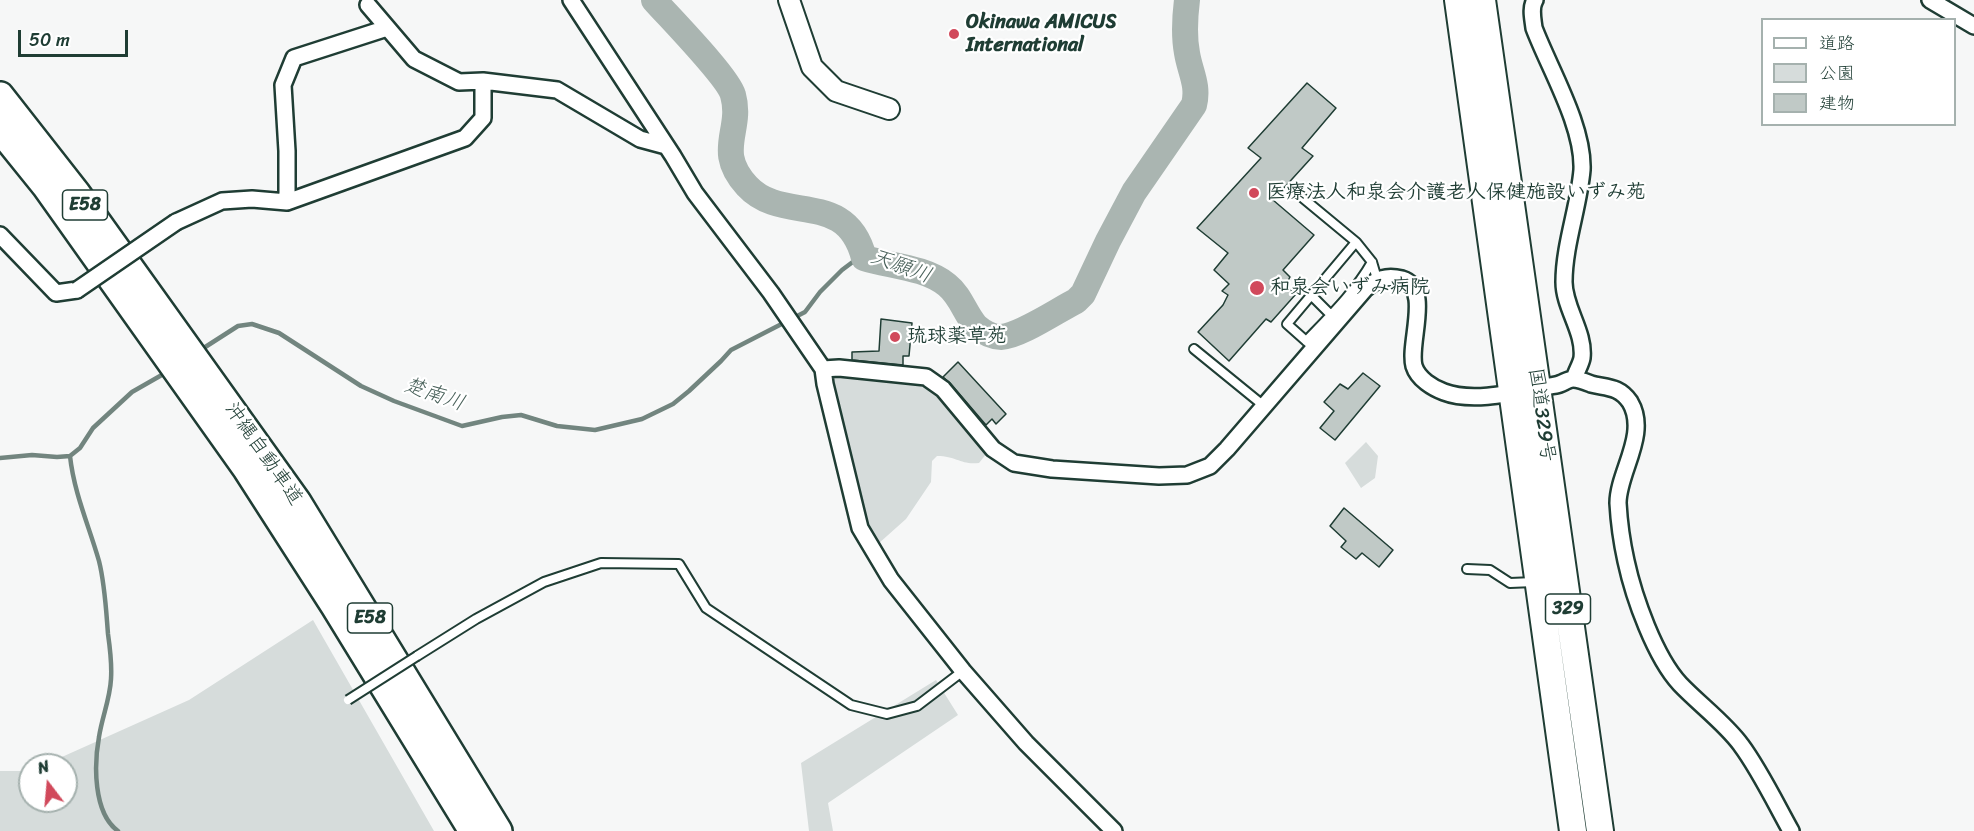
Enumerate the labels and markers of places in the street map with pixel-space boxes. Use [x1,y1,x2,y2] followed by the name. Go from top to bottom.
[966,11,1116,58] place label: Okinawa AMICUS International
[947,27,961,41] marker: Okinawa AMICUS International
[1266,181,1646,205] place label: 医療法人和泉会介護老人保健施設いずみ苑
[1247,186,1261,200] marker: 医療法人和泉会介護老人保健施設いずみ苑
[1270,276,1430,300] place label: 和泉会いずみ病院
[1248,279,1266,297] marker: 和泉会いずみ病院
[907,325,1007,349] place label: 琉球薬草苑
[888,330,902,344] marker: 琉球薬草苑

